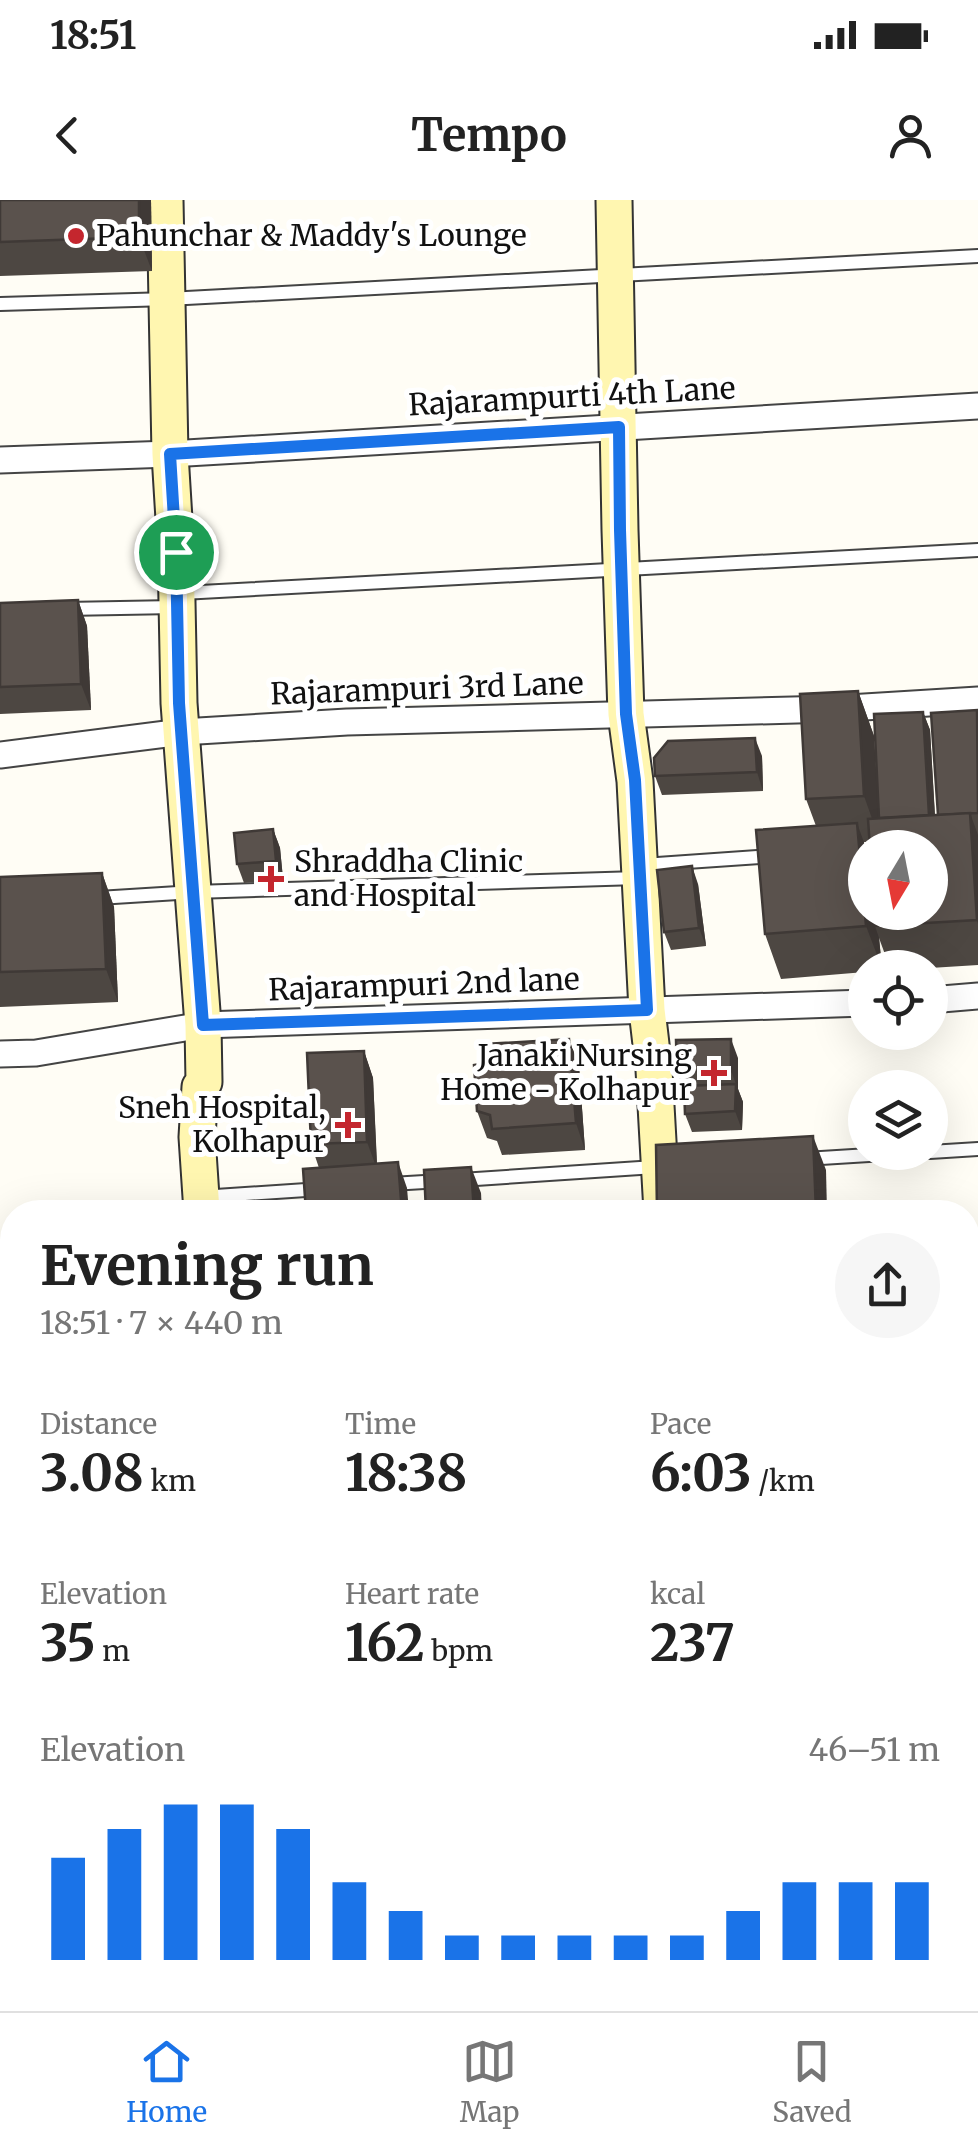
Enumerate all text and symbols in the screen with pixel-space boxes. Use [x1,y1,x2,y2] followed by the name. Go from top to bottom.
[50,12,136,59] text: 18:51
[411,107,567,163] text: Tempo
[40,108,95,163] icon: back
[883,108,938,163] icon: person
[96,216,527,254] place label: Pahunchar & Maddy's Lounge
[65,225,87,247] marker: Pahunchar & Maddy's Lounge
[407,368,736,424] street label: Rajarampurti 4th Lane
[134,510,219,595] pin
[149,525,204,580] icon: arrive
[270,664,584,712] street label: Rajarampuri 3rd Lane
[848,830,948,930] north arrow
[848,830,948,1170] map controls
[294,842,523,914] place label: Shraddha Clinic and Hospital
[258,866,284,892] marker: Shraddha Clinic and Hospital
[848,950,948,1050] button: locate
[268,960,580,1008] street label: Rajarampuri 2nd lane
[440,1036,692,1108] place label: Janaki Nursing Home - Kolhapur
[701,1060,727,1086] marker: Janaki Nursing Home - Kolhapur
[848,1070,948,1170] button: layers
[118,1088,326,1160] place label: Sneh Hospital, Kolhapur
[335,1112,361,1138] marker: Sneh Hospital, Kolhapur
[40,1231,374,1300] text: Evening run
[835,1233,940,1338] button: share
[40,1303,283,1343] text: 18:51 · 7 × 440 m
[40,1406,157,1442] text: Distance
[345,1406,416,1442] text: Time
[650,1406,711,1442] text: Pace
[40,1442,144,1505] text: 3.08
[345,1442,467,1505] text: 18:38
[650,1442,752,1505] text: 6:03
[144,1463,196,1499] text: km
[752,1463,815,1499] text: /km
[40,1576,167,1612] text: Elevation
[345,1576,479,1612] text: Heart rate
[650,1576,705,1612] text: kcal
[40,1612,96,1675] text: 35
[345,1612,425,1675] text: 162
[650,1612,735,1675] text: 237
[96,1633,130,1669] text: m
[425,1633,493,1669] text: bpm
[40,1730,185,1770] text: Elevation
[808,1730,940,1770] text: 46–51 m
[126,2034,207,2130] tab: Home
[460,2034,520,2130] tab: Map
[772,2034,852,2130] tab: Saved

